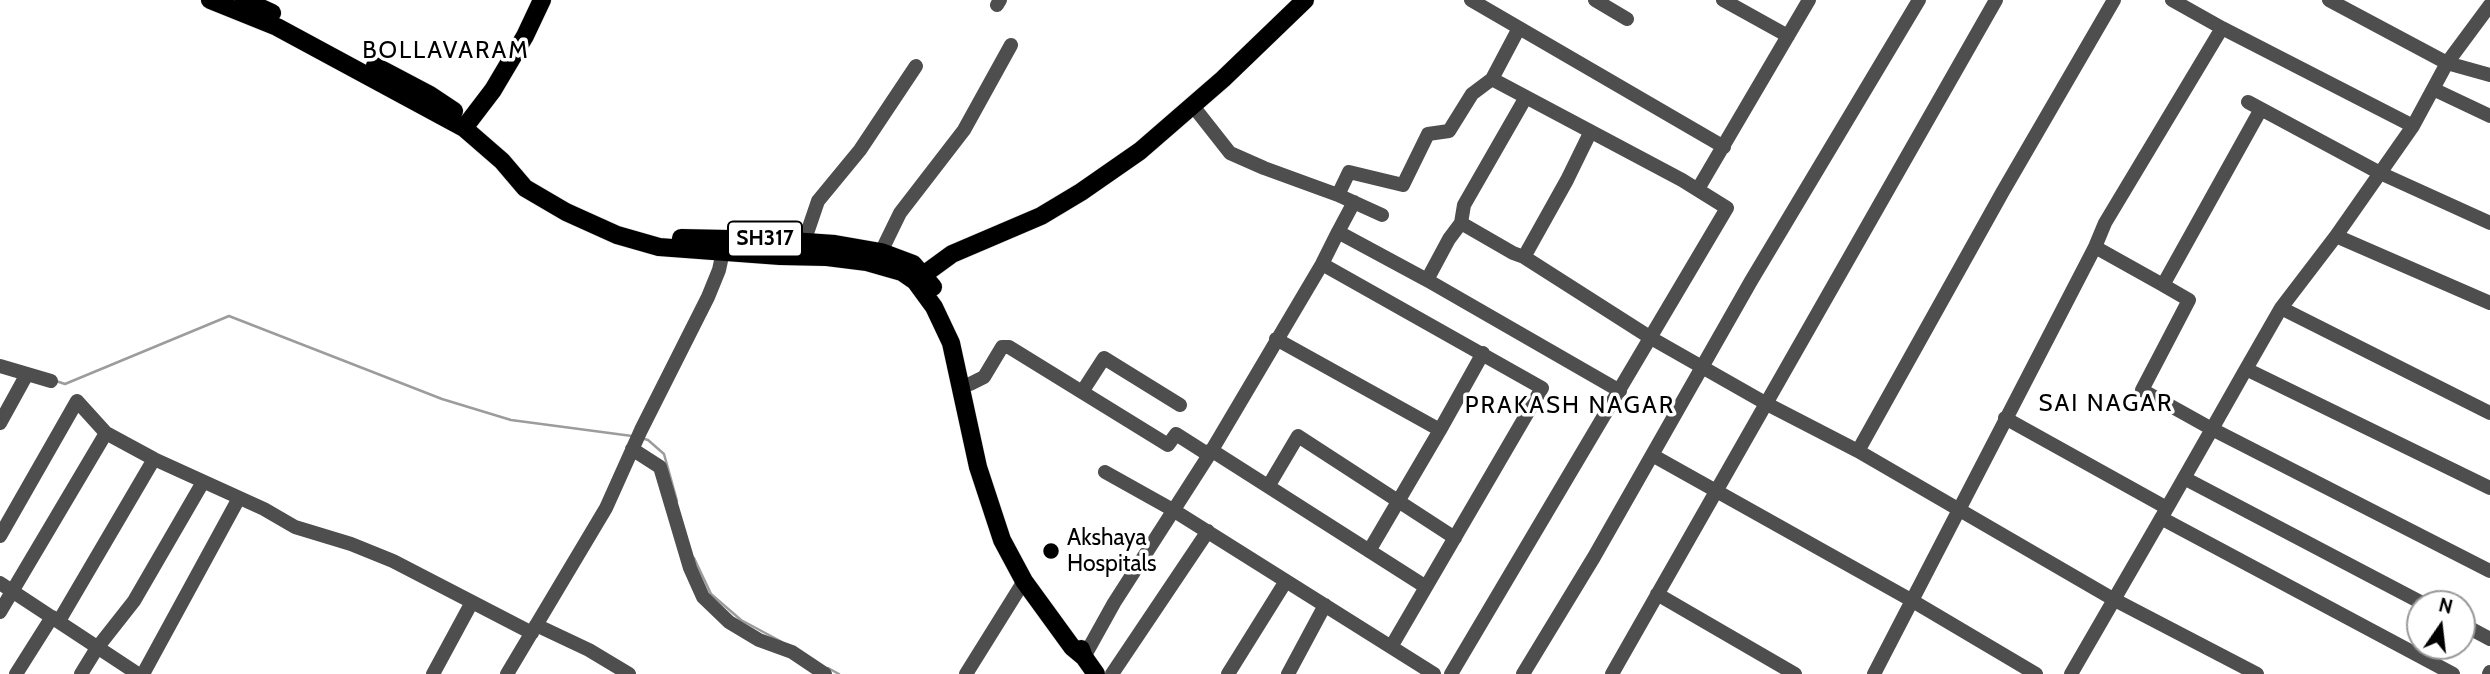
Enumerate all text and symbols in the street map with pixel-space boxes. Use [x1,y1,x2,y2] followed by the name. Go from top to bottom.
[364,37,528,65] district label: BOLLAVARAM
[728,222,802,256] road number: SH317
[2040,390,2172,418] district label: SAI NAGAR
[1466,392,1674,420] district label: PRAKASH NAGAR
[1067,524,1157,578] place label: Akshaya Hospitals
[1041,541,1061,561] marker: Akshaya Hospitals
[2406,590,2476,660] north arrow
[2436,593,2455,619] text: N

